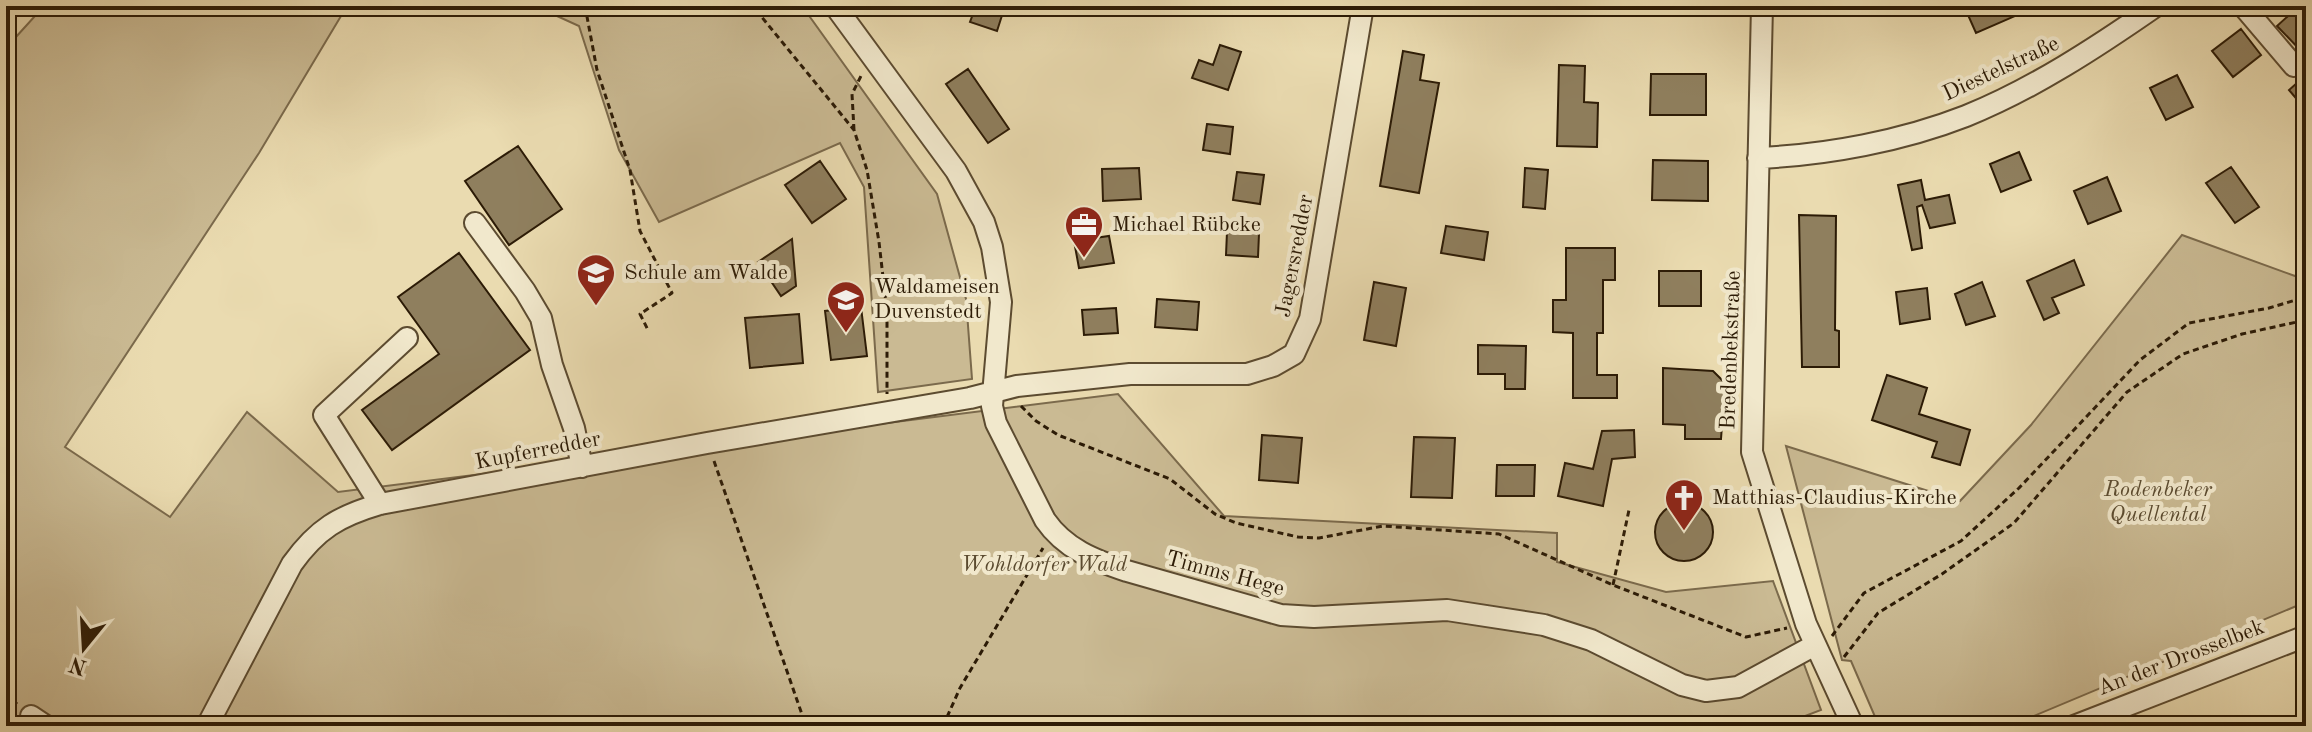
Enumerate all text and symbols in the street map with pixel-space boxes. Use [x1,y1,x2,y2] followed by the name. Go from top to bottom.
[1940,33,2062,105] street label: Diestelstraße
[1272,193,1318,319] street label: Jagersredder
[1063,204,1105,259] office icon: Michael Rübcke
[1112,214,1261,236] place label: Michael Rübcke
[575,252,617,307] school or university icon: Schule am Walde
[624,262,788,284] place label: Schule am Walde
[1717,270,1745,430] street label: Bredenbekstraße
[874,276,1000,323] place label: Waldameisen Duvenstedt
[825,279,867,334] school or university icon: Waldameisen Duvenstedt
[473,428,603,474] street label: Kupferredder
[1663,477,1705,532] church icon: Matthias-Claudius-Kirche
[2103,479,2213,526] park label: Rodenbeker Quellental
[1712,487,1957,509] place label: Matthias-Claudius-Kirche
[1163,548,1287,600] street label: Timms Hege
[961,554,1127,576] park label: Wohldorfer Wald
[44,608,124,688] north arrow
[2095,616,2267,700] street label: An der Drosselbek
[67,652,90,678] text: N

